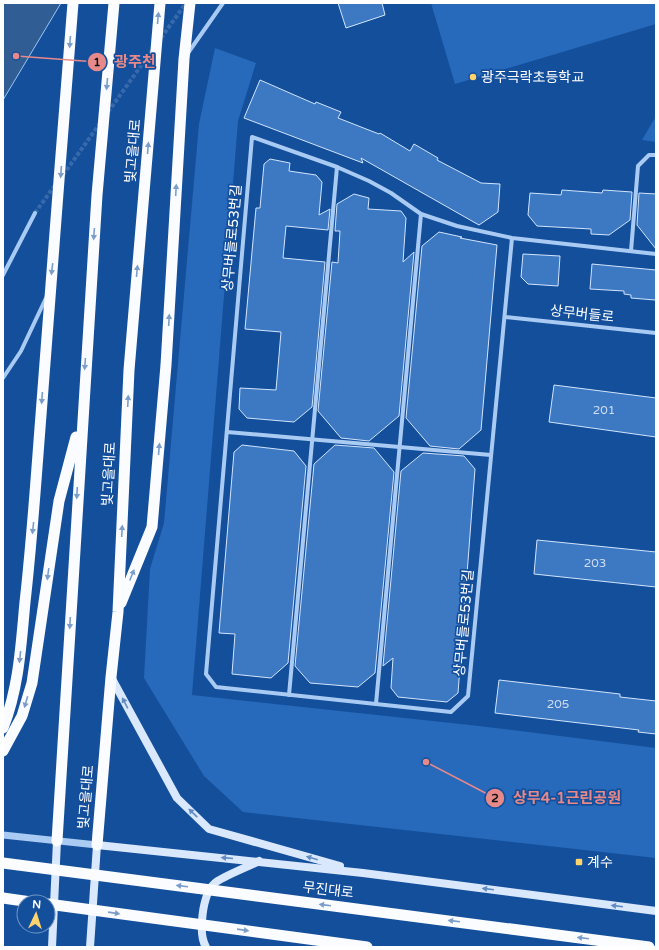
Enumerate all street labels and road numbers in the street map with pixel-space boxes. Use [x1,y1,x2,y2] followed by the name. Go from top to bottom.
[122,118,144,184] street label: 빛고을대로
[219,184,245,292] street label: 상무버들로53번길
[549,302,615,326] street label: 상무버들로
[99,441,119,507] street label: 빛고을대로
[451,569,477,677] street label: 상무버들로53번길
[75,764,97,830] street label: 빛고을대로
[301,878,355,902] street label: 무진대로

